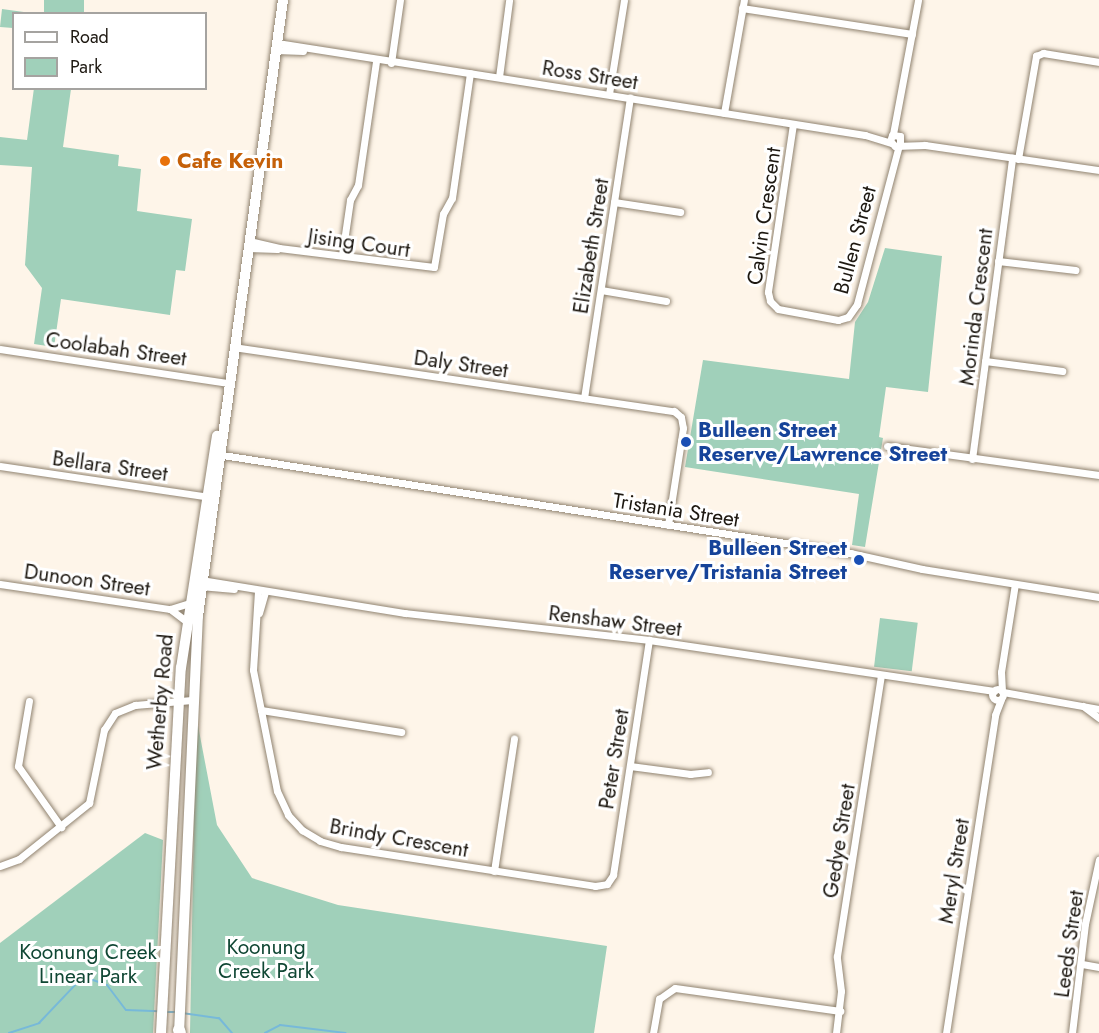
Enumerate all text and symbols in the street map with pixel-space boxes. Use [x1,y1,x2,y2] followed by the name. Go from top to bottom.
[12,12,207,90] legend
[70,24,109,50] text: Road
[70,54,102,80] text: Park
[540,55,640,95] street label: Ross Street
[742,146,786,286] street label: Calvin Crescent
[177,148,283,174] place label: Cafe Kevin
[158,154,172,168] marker: Cafe Kevin
[568,176,614,316] street label: Elizabeth Street
[829,183,881,297] street label: Bullen Street
[306,223,412,263] street label: Jising Court
[954,227,998,387] street label: Morinda Crescent
[44,327,188,371] street label: Coolabah Street
[412,345,510,383] street label: Daly Street
[698,417,947,467] place label: Bulleen Street Reserve/Lawrence Street
[679,435,693,449] marker: Bulleen Street Reserve/Lawrence Street
[51,445,169,487] street label: Bellara Street
[611,488,741,532] street label: Tristania Street
[609,535,847,585] place label: Bulleen Street Reserve/Tristania Street
[852,553,866,567] marker: Bulleen Street Reserve/Tristania Street
[23,559,151,601] street label: Dunoon Street
[547,600,683,642] street label: Renshaw Street
[141,633,179,771] street label: Wetherby Road
[594,707,634,811] street label: Peter Street
[818,782,860,900] street label: Gedye Street
[328,813,470,863] street label: Brindy Crescent
[933,817,975,925] street label: Meryl Street
[1049,889,1089,999] street label: Leeds Street
[218,934,314,984] park label: Koonung Creek Park
[19,939,157,989] park label: Koonung Creek Linear Park

